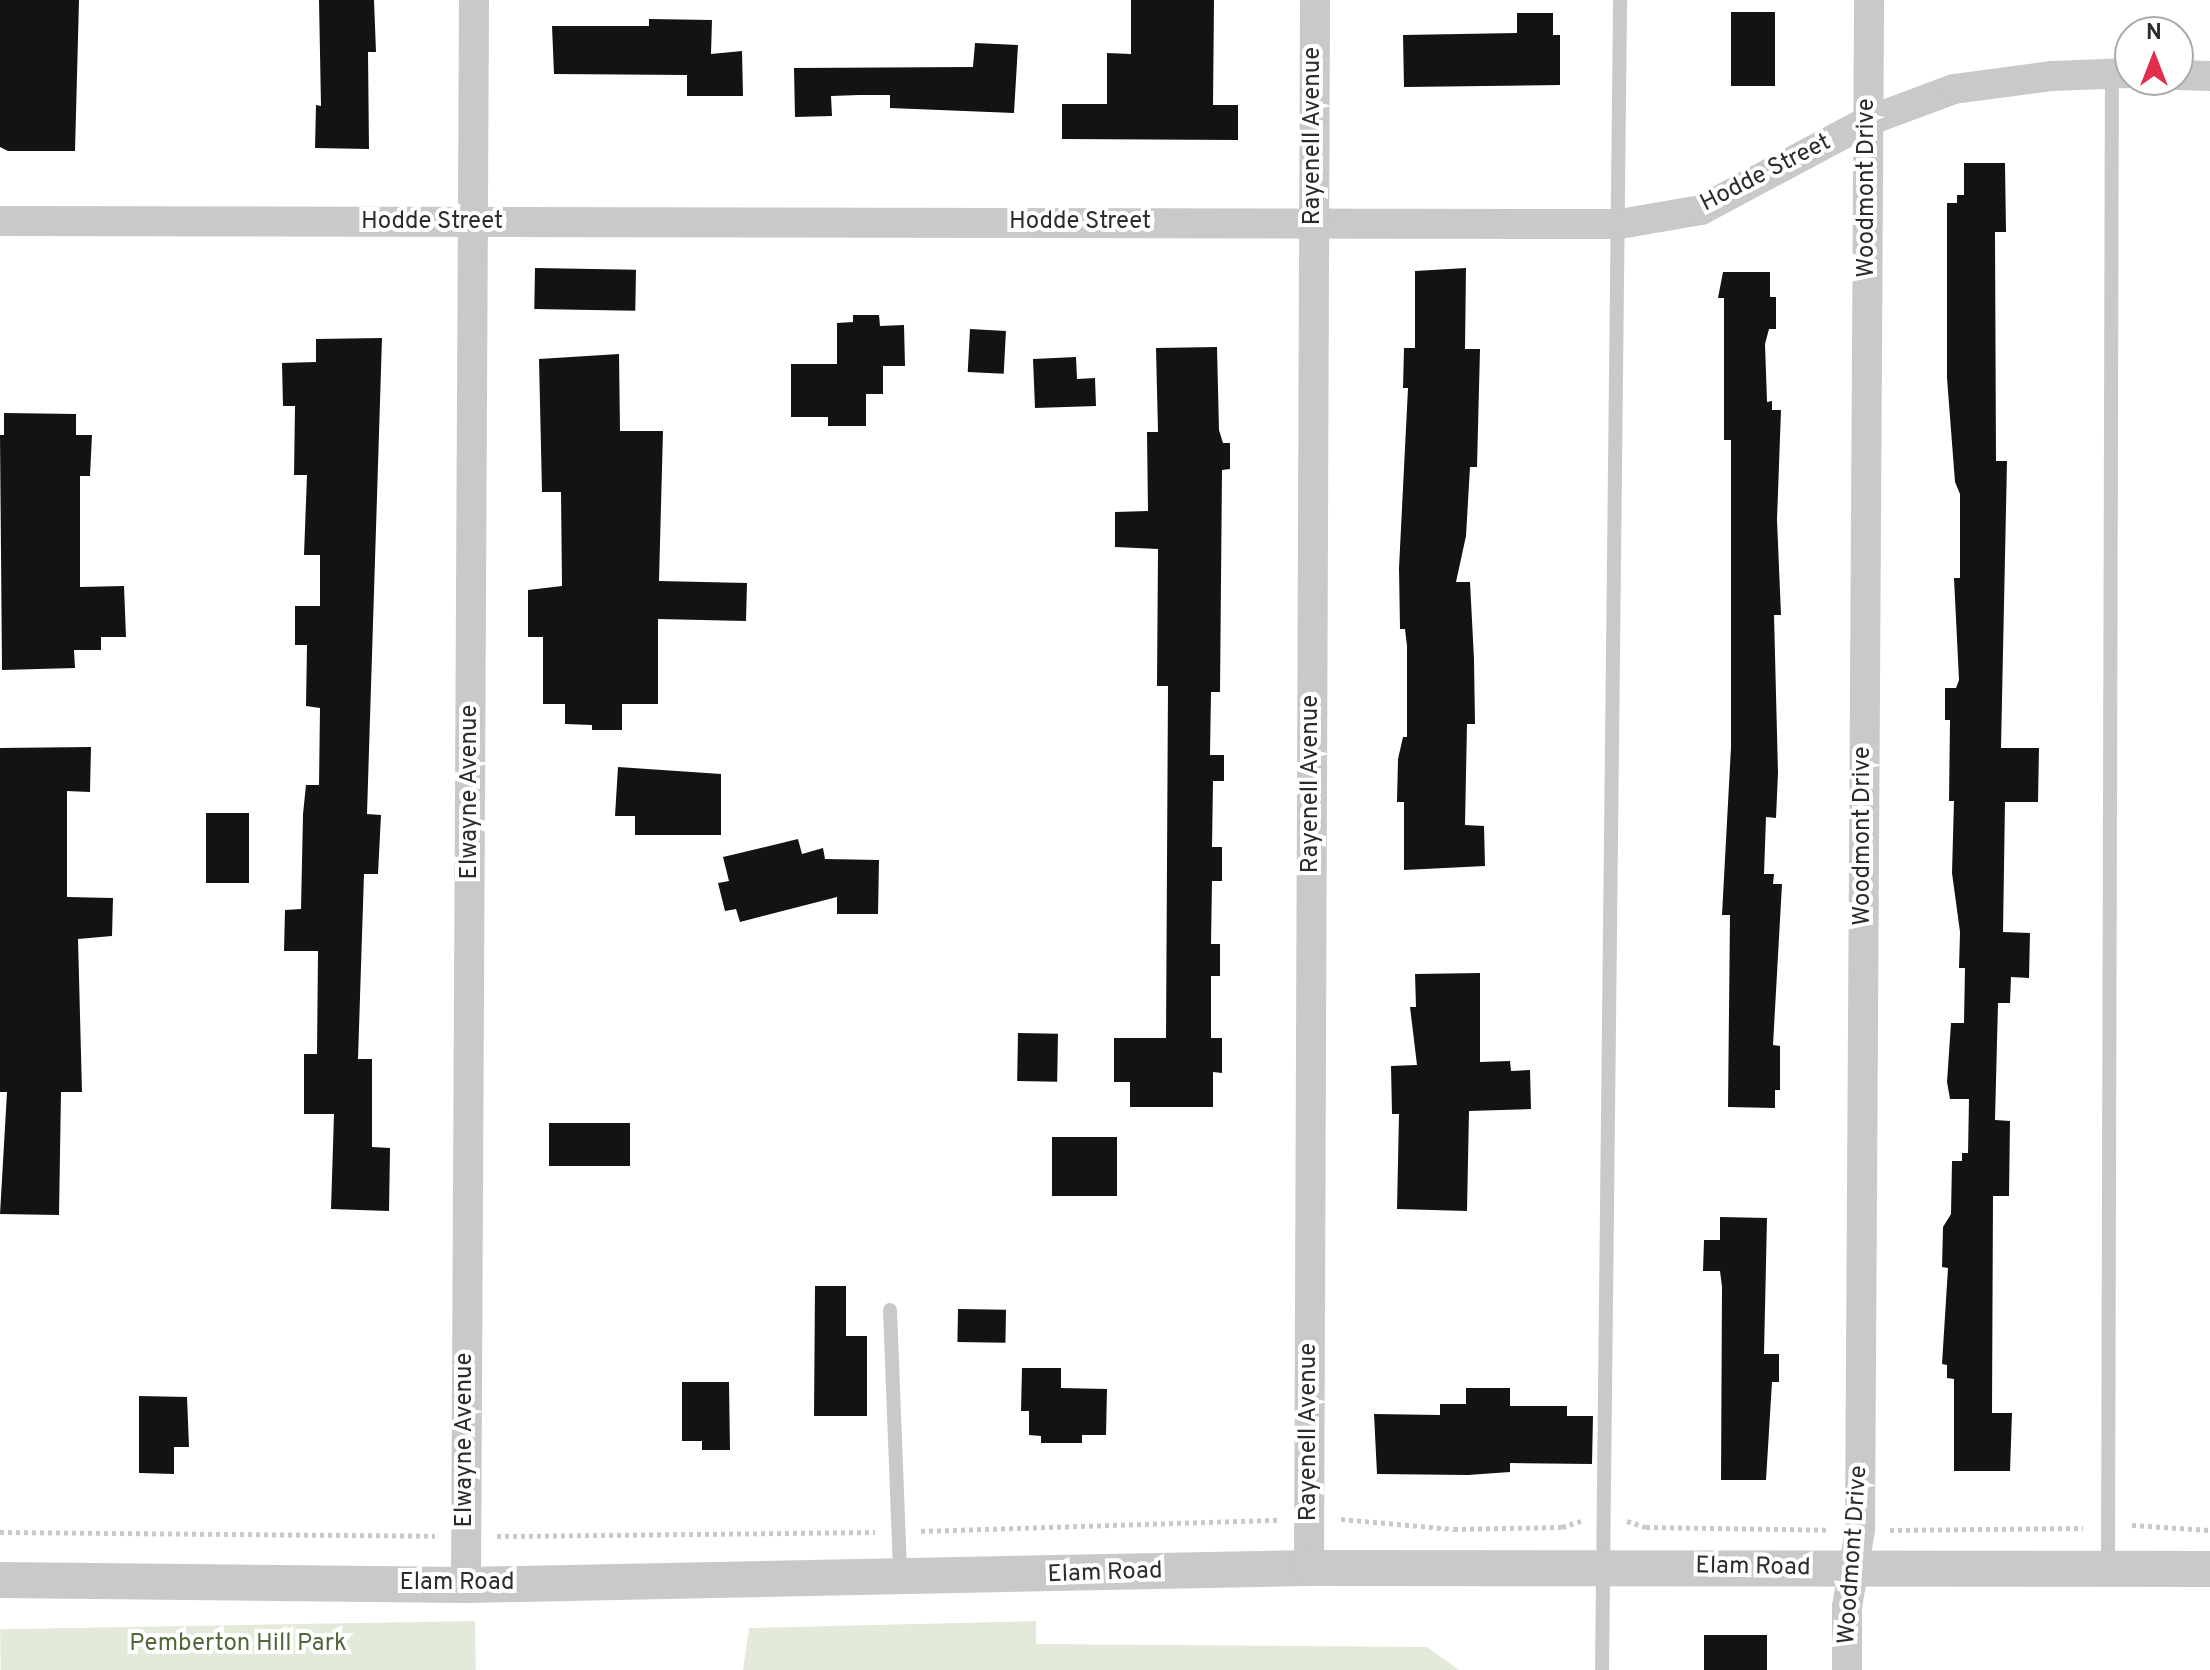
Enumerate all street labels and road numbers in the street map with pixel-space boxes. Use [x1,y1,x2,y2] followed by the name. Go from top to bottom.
[1300,46,1328,226] street label: Rayenell Avenue
[1854,98,1882,278] street label: Woodmont Drive
[1696,129,1836,219] street label: Hodde Street
[361,209,503,237] street label: Hodde Street
[1009,209,1151,237] street label: Hodde Street
[1298,694,1326,874] street label: Rayenell Avenue
[457,704,485,880] street label: Elwayne Avenue
[1850,746,1878,926] street label: Woodmont Drive
[1296,1342,1324,1522] street label: Rayenell Avenue
[452,1352,480,1528] street label: Elwayne Avenue
[1833,1465,1875,1645] street label: Woodmont Drive
[1695,1553,1811,1583] street label: Elam Road
[1047,1558,1163,1590] street label: Elam Road
[399,1570,515,1598] street label: Elam Road

